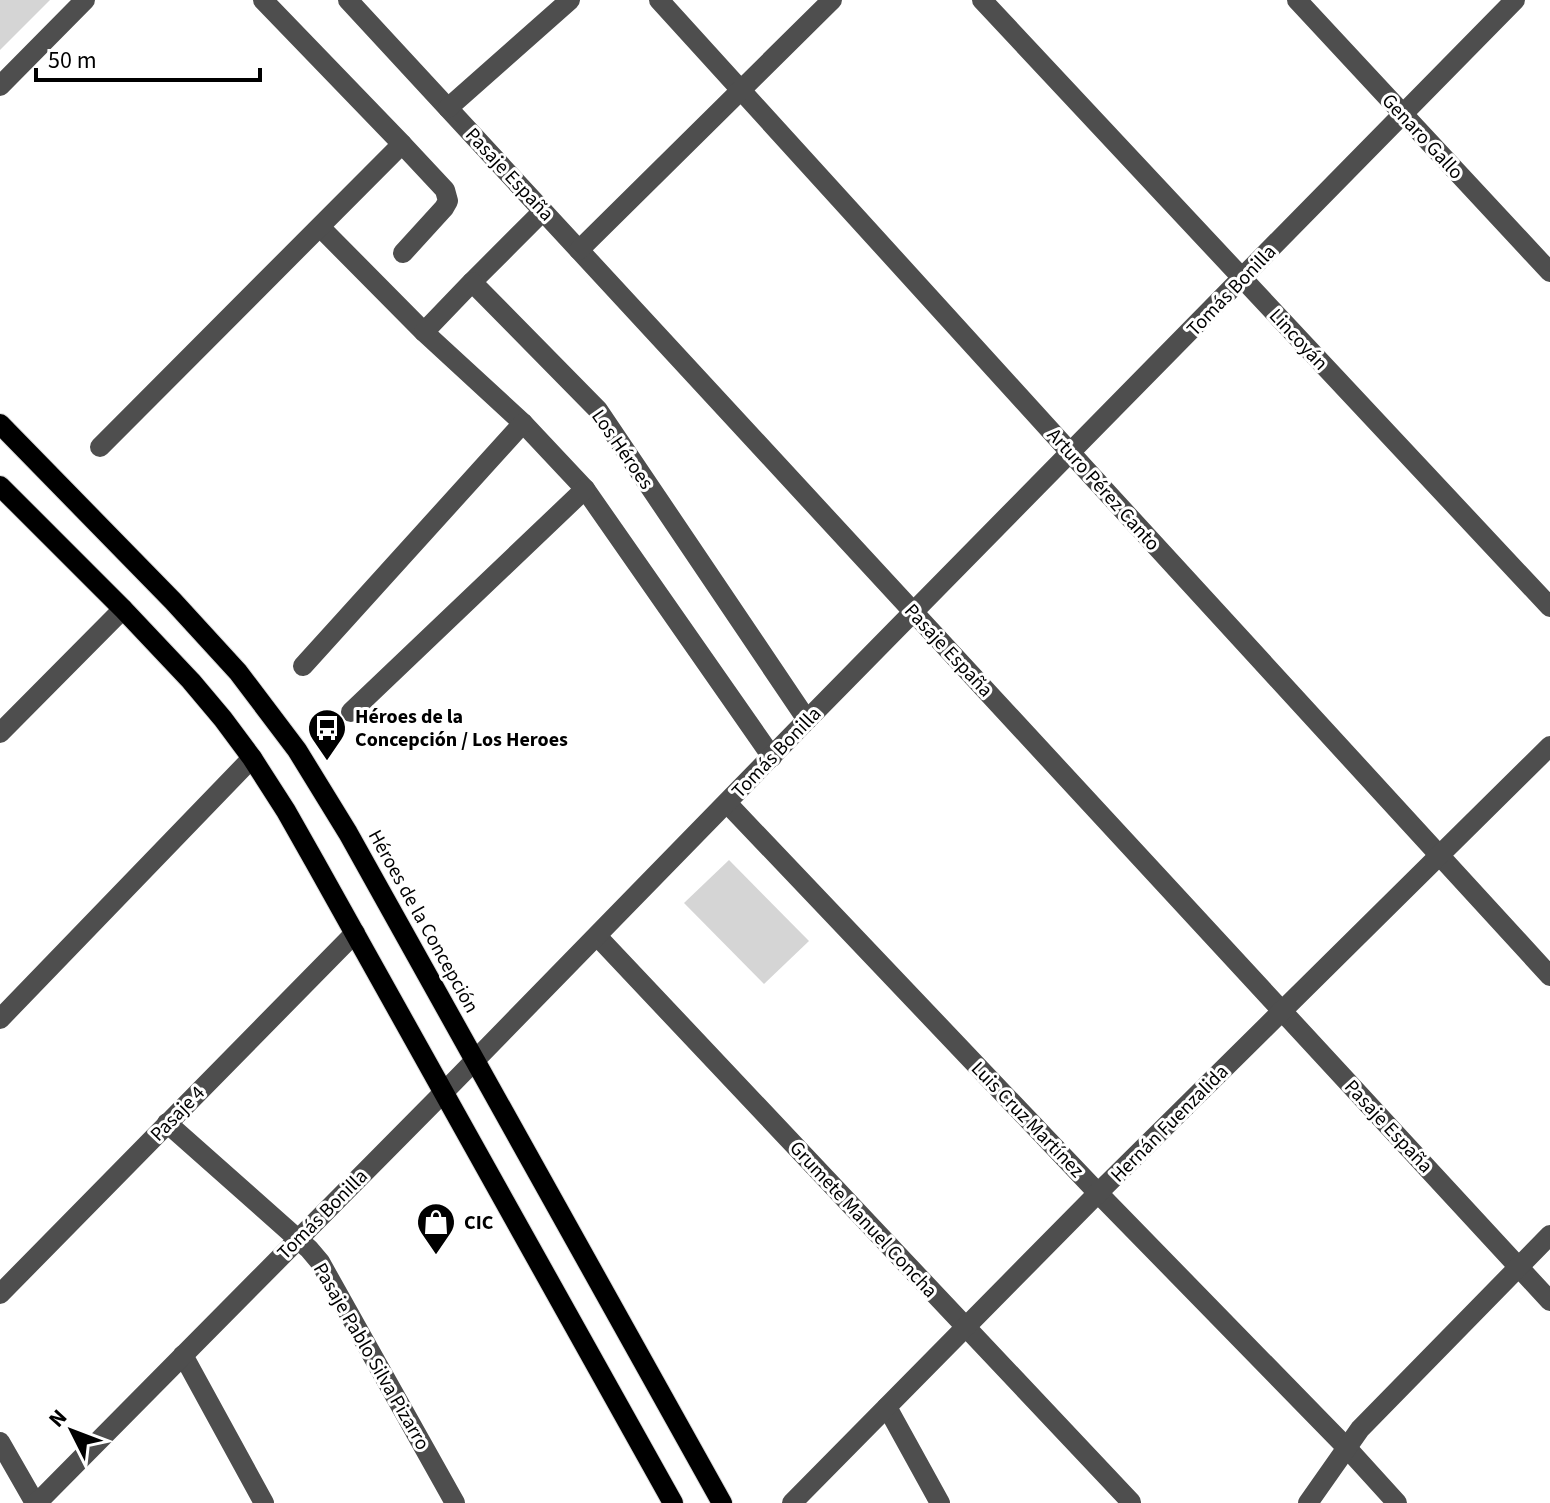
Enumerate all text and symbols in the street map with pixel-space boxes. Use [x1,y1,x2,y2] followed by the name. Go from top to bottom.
[36,32,260,82] scale bar
[48,43,97,78] text: 50 m
[1375,88,1469,186] street label: Genaro Gallo
[459,122,560,228] street label: Pasaje España
[1181,239,1283,343] street label: Tomás Bonilla
[1262,303,1334,377] street label: Lincoyán
[584,404,660,495] street label: Los Héroes
[1040,422,1166,557] street label: Arturo Pérez Canto
[898,598,999,704] street label: Pasaje España
[726,701,828,805] street label: Tomás Bonilla
[355,703,568,754] place label: Héroes de la Concepción / Los Heroes
[306,707,348,762] bus stop icon: Héroes de la Concepción / Los Heroes
[361,825,485,1018] street label: Héroes de la Concepción
[964,1055,1090,1184] street label: Luis Cruz Martínez
[1104,1058,1235,1189] street label: Hernán Fuenzalida
[1338,1074,1439,1180] street label: Pasaje España
[144,1080,211,1148] street label: Pasaje 4
[783,1135,944,1304] street label: Grumete Manuel Concha
[271,1163,374,1266] street label: Tomás Bonilla
[415,1201,457,1256] shop icon: CIC
[464,1209,494,1237] place label: CIC
[306,1258,436,1455] street label: Pasaje Pablo Silva Pizarro
[32,1391,112,1471] north arrow
[41,1402,75,1434] text: N

